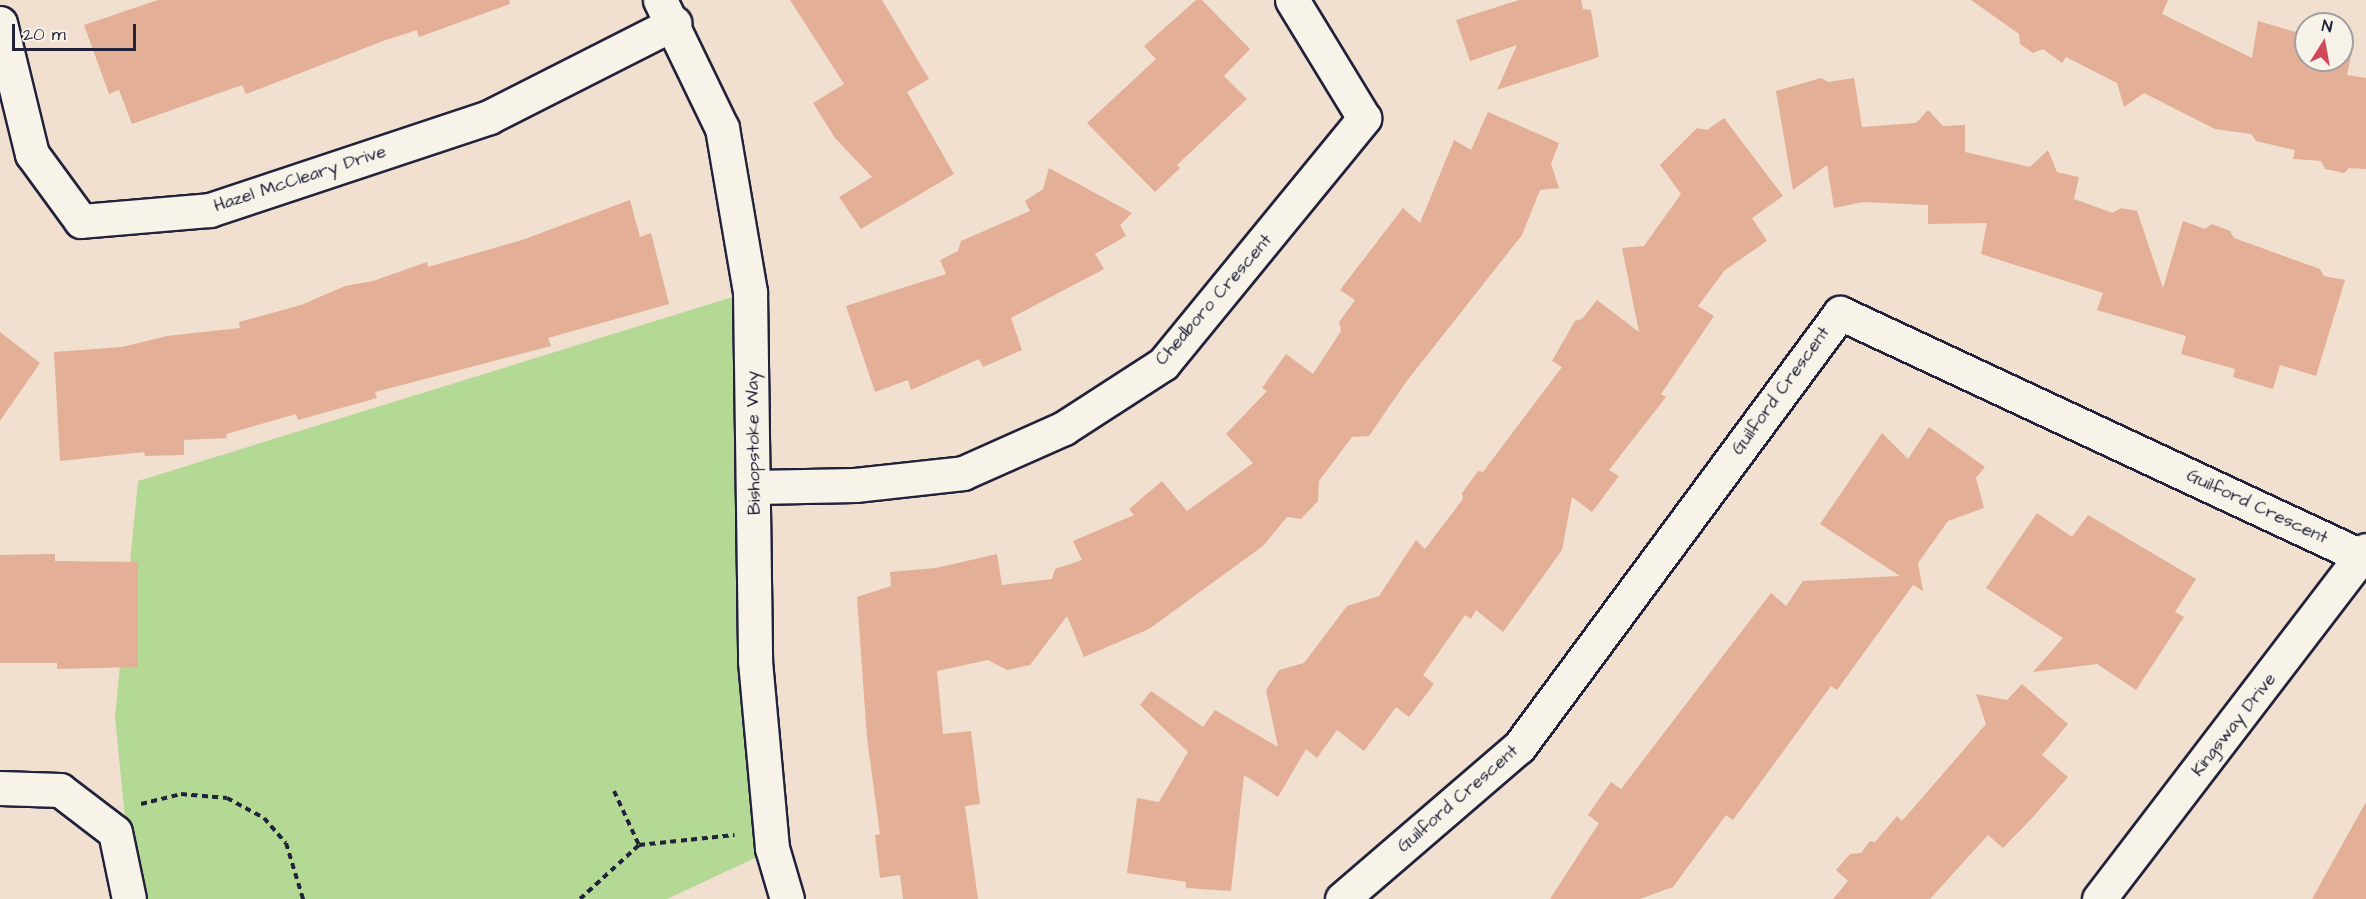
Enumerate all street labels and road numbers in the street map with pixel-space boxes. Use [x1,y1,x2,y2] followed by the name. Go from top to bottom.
[211,141,389,217] street label: Hazel McCleary Drive
[1151,230,1277,370] street label: Chedboro Crescent
[1727,323,1835,459] street label: Guilford Crescent
[742,371,766,515] street label: Bishopstoke Way
[2183,465,2331,549] street label: Guilford Crescent
[2187,669,2281,781] street label: Kingsway Drive
[1393,741,1523,857] street label: Guilford Crescent

